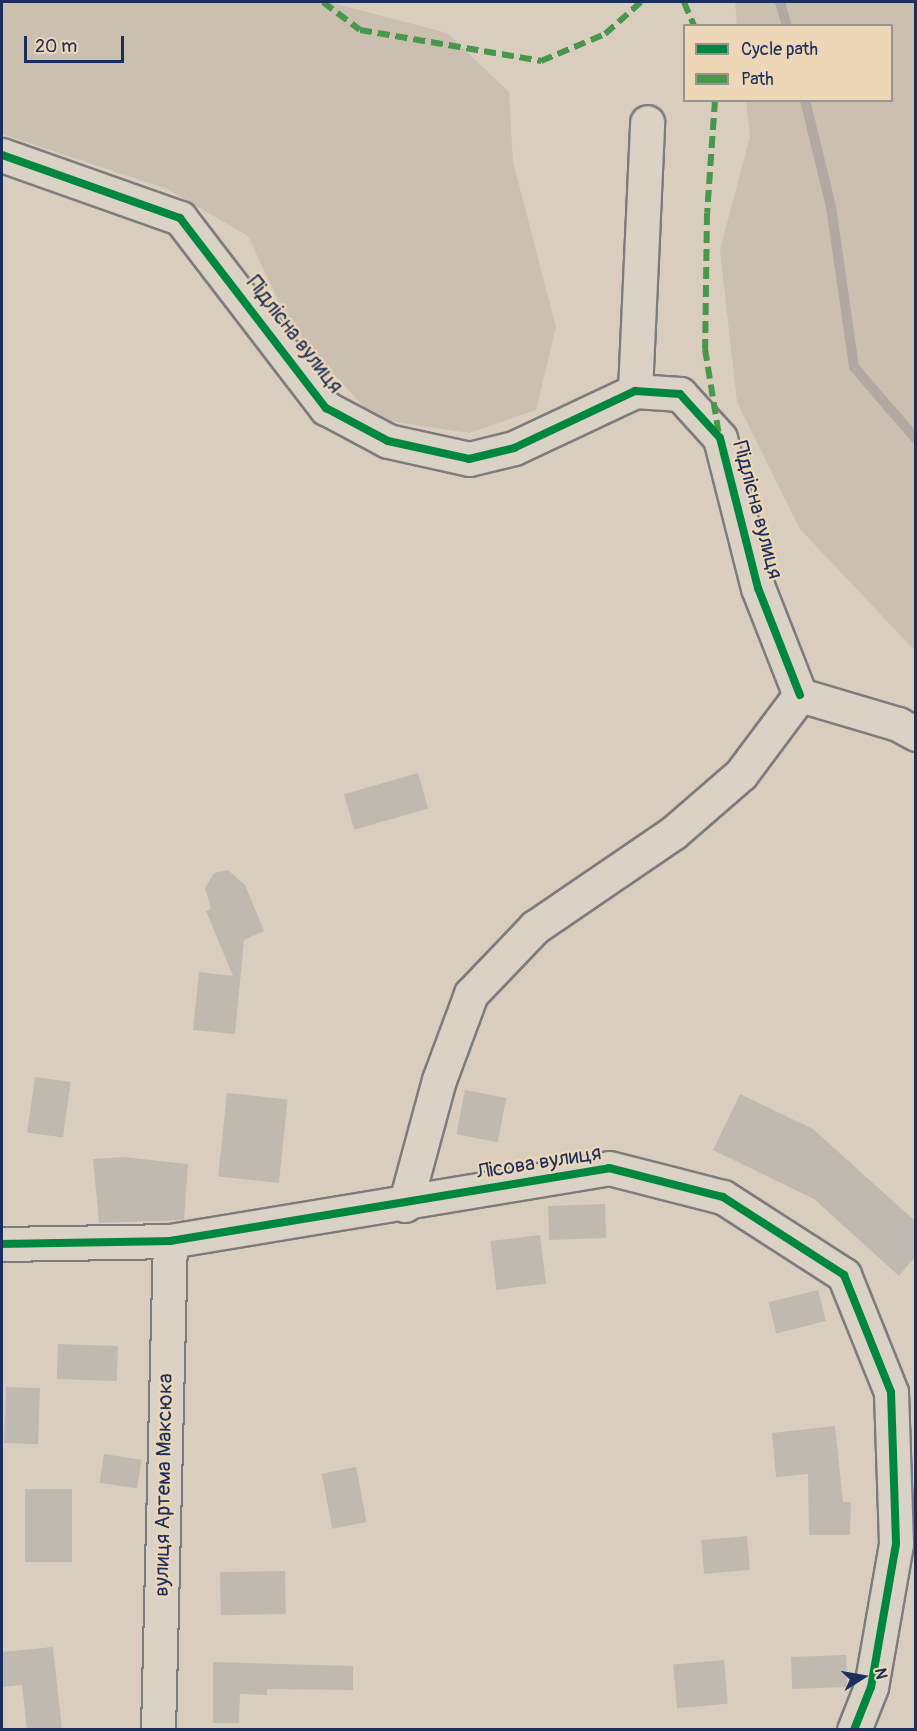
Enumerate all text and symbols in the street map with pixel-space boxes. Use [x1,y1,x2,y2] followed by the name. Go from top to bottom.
[27,24,128,62] scale bar
[683,24,893,102] legend
[35,35,77,58] text: 20 m
[741,38,818,61] text: Cycle path
[741,68,774,91] text: Path
[240,271,348,399] street label: Підлісна вулиця
[726,438,788,582] street label: Підлісна вулиця
[475,1141,603,1185] street label: Лісова вулиця
[149,1373,179,1597] street label: вулиця Артема Максюка
[833,1647,893,1707] north arrow
[870,1666,892,1681] text: N

